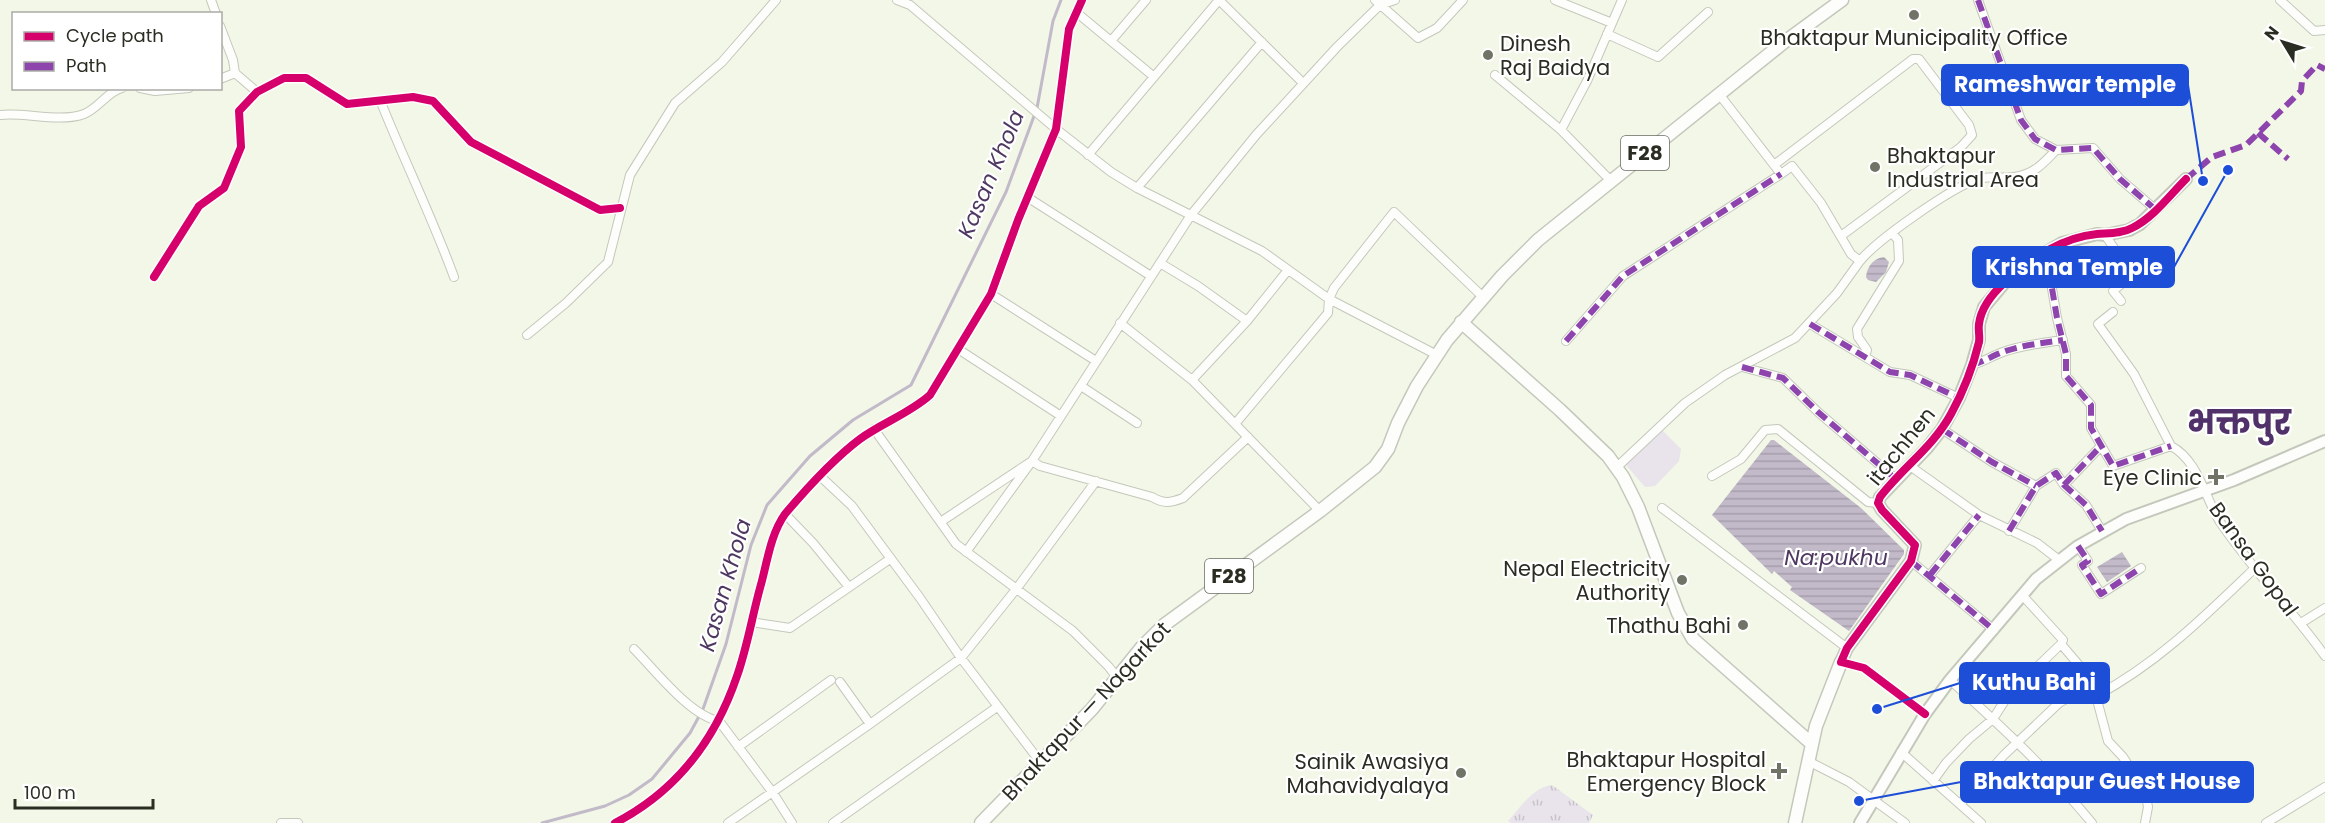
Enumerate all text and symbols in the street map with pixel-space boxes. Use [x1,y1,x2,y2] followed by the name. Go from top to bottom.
[1907,8,1921,22] marker: Bhaktapur Municipality Office
[12,12,222,90] legend
[2253,12,2313,72] north arrow
[2259,21,2284,45] text: N
[66,23,164,48] text: Cycle path
[1760,23,2068,52] place label: Bhaktapur Municipality Office
[1500,29,1610,82] place label: Dinesh Raj Baidya
[1481,48,1495,62] marker: Dinesh Raj Baidya
[66,53,107,78] text: Path
[1942,65,2188,105] callout: Rameshwar temple
[1954,69,2176,100] text: Rameshwar temple
[950,105,1032,243] water label: Kasan Khola
[1621,136,1669,170] road number: F28
[1887,141,2039,194] place label: Bhaktapur Industrial Area
[1868,160,1882,174] marker: Bhaktapur Industrial Area
[1973,247,2174,287] callout: Krishna Temple
[1985,252,2163,283] text: Krishna Temple
[2187,399,2292,446] district label: भक्तपुर
[1860,401,1942,491] street label: itachhen
[2103,463,2202,492] place label: Eye Clinic
[2207,468,2225,486] marker: Eye Clinic
[2203,496,2305,622] street label: Bansa Gopal
[691,515,759,655] water label: Kasan Khola
[1784,542,1888,573] water label: Na:pukhu
[1503,554,1670,607] place label: Nepal Electricity Authority
[1205,559,1253,593] road number: F28
[1675,573,1689,587] marker: Nepal Electricity Authority
[1606,611,1731,640] place label: Thathu Bahi
[995,615,1177,807] street label: Bhaktapur — Nagarkot
[1736,618,1750,632] marker: Thathu Bahi
[1960,663,2109,703] callout: Kuthu Bahi
[1972,667,2096,698] text: Kuthu Bahi
[1566,745,1766,798] place label: Bhaktapur Hospital Emergency Block
[1287,747,1449,800] place label: Sainik Awasiya Mahavidyalaya
[1770,762,1788,780] marker: Bhaktapur Hospital Emergency Block
[1961,762,2253,802] callout: Bhaktapur Guest House
[1454,766,1468,780] marker: Sainik Awasiya Mahavidyalaya
[1973,766,2241,797] text: Bhaktapur Guest House
[15,772,153,810] scale bar
[24,780,76,805] text: 100 m

